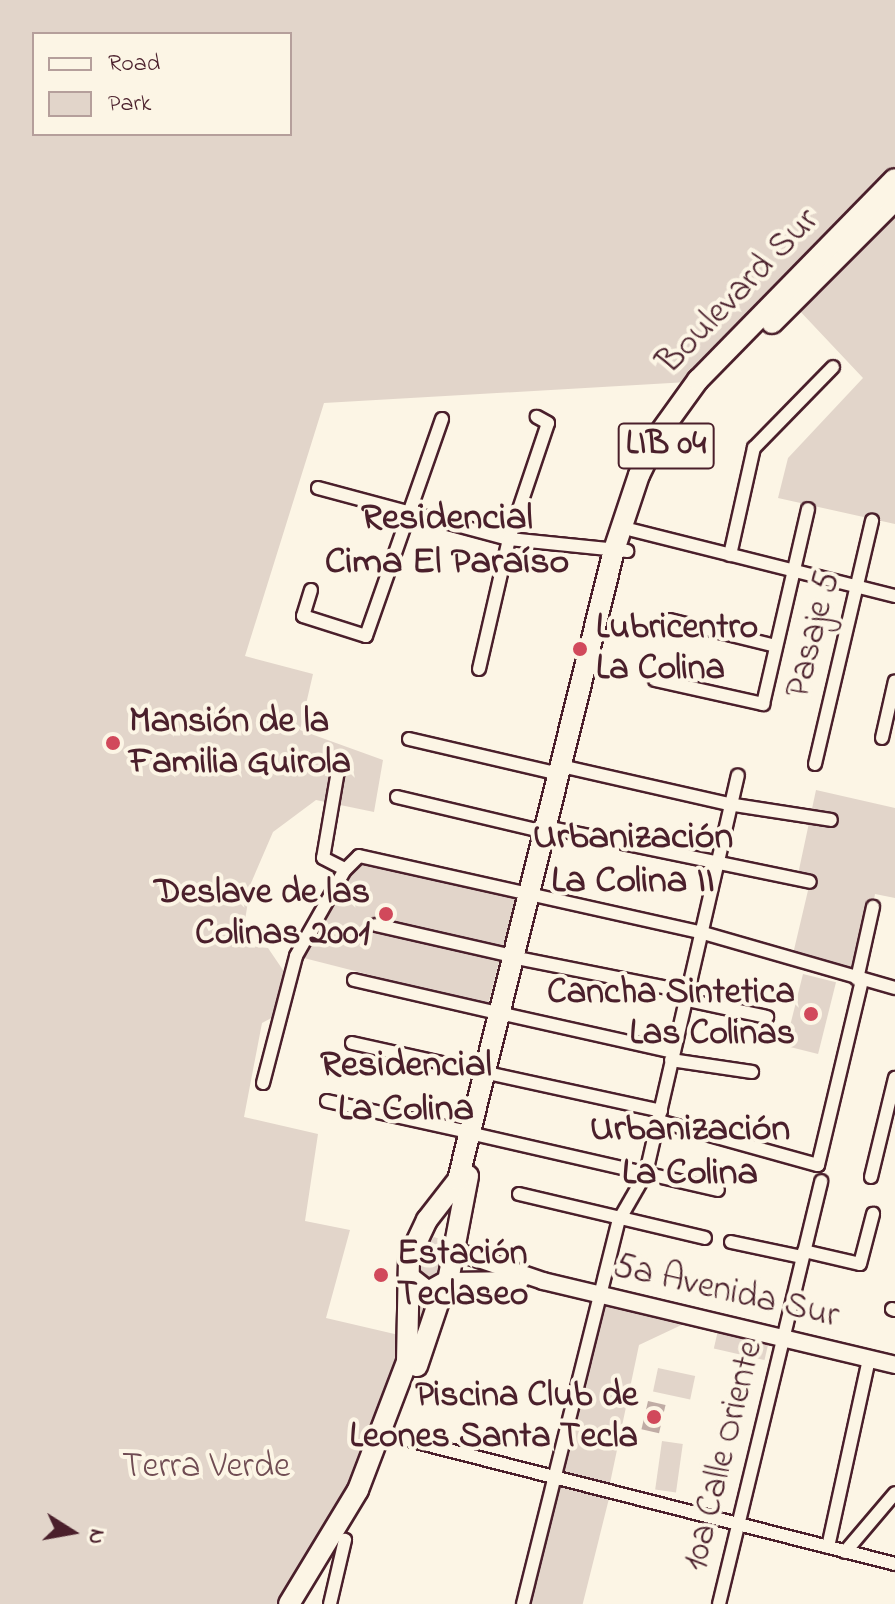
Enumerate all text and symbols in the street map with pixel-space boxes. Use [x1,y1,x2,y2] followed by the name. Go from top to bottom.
[32,32,292,136] legend
[108,47,160,82] text: Road
[108,87,151,122] text: Park
[649,200,829,384] street label: Boulevard Sur
[616,416,716,476] road number: LIB 04
[325,497,569,586] district label: Residencial Cima El Paraíso
[777,567,851,703] street label: Pasaje 5
[596,606,758,691] place label: Lubricentro La Colina
[571,640,589,658] marker: Lubricentro La Colina
[129,700,351,785] place label: Mansión de la Familia Guirola
[104,734,122,752] marker: Mansión de la Familia Guirola
[533,816,733,906] district label: Urbanización La Colina II
[154,871,370,956] place label: Deslave de las Colinas 2001
[377,905,395,923] marker: Deslave de las Colinas 2001
[547,971,795,1056] place label: Cancha Sintetica Las Colinas
[802,1005,820,1023] marker: Cancha Sintetica Las Colinas
[320,1044,492,1134] district label: Residencial La Colina
[590,1108,790,1198] district label: Urbanización La Colina
[397,1232,528,1317] place label: Estación Teclaseo
[609,1245,843,1339] street label: 5a Avenida Sur
[372,1266,390,1284] marker: Estación Teclaseo
[675,1337,773,1575] street label: 10a Calle Oriente
[350,1374,638,1459] place label: Piscina Club de Leones Santa Tecla
[645,1408,663,1426] marker: Piscina Club de Leones Santa Tecla
[122,1446,290,1490] park label: Terra Verde
[32,1492,112,1572] north arrow
[78,1526,113,1547] text: N

